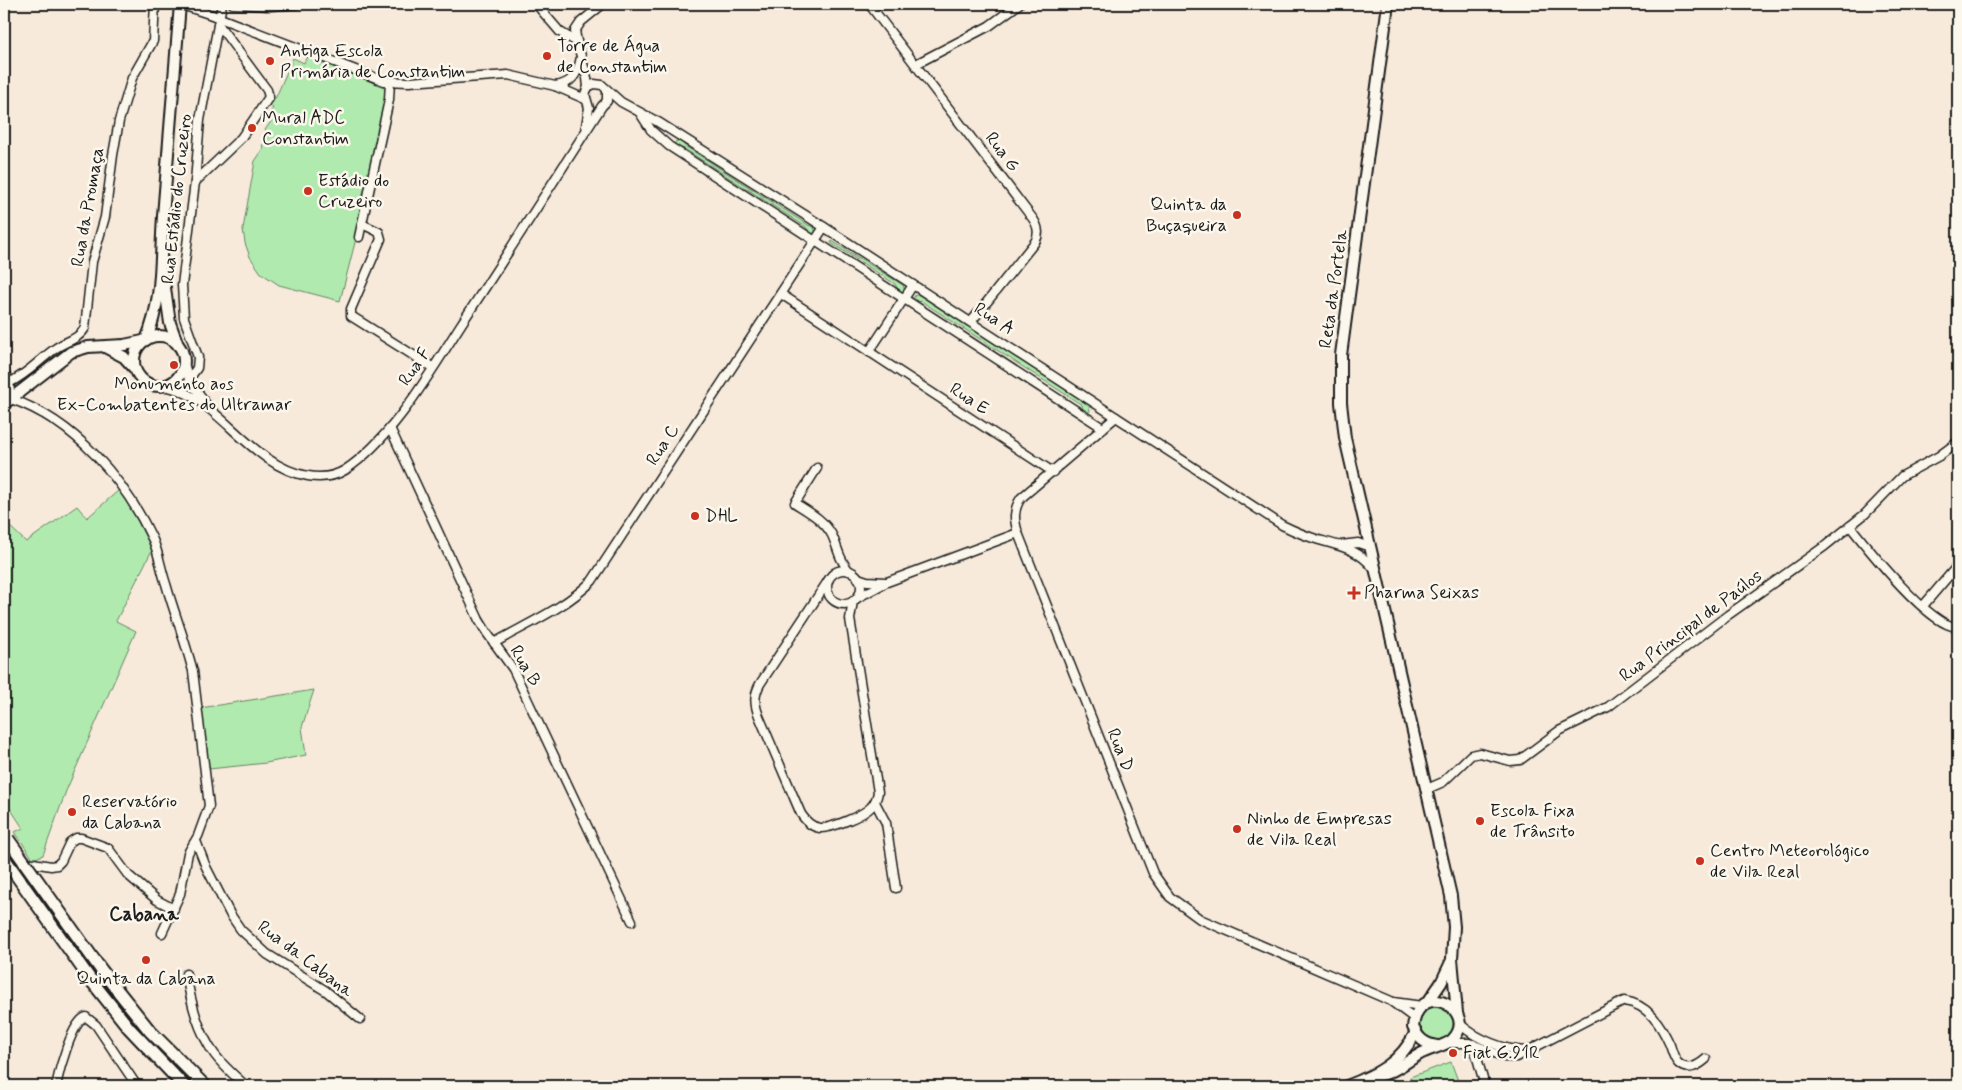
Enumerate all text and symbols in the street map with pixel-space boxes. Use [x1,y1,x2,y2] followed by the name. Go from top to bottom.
[557,34,667,79] place label: Torre de Água de Constantim
[280,39,465,84] place label: Antiga Escola Primária de Constantim
[541,50,553,62] marker: Torre de Água de Constantim
[264,55,276,67] marker: Antiga Escola Primária de Constantim
[262,106,349,151] place label: Mural ADC Constantim
[156,113,198,285] street label: Rua Estádio do Cruzeiro
[246,122,258,134] marker: Mural ADC Constantim
[979,127,1025,177] street label: Rua G
[66,145,110,269] street label: Rua da Promaça
[318,169,389,214] place label: Estádio do Cruzeiro
[302,185,314,197] marker: Estádio do Cruzeiro
[1146,193,1227,238] place label: Quinta da Buçaqueira
[1231,209,1243,221] marker: Quinta da Buçaqueira
[1314,228,1354,350] street label: Reta da Portela
[969,297,1019,341] street label: Rua A
[393,343,437,391] street label: Rua F
[168,359,180,371] marker: Monumento aos Ex-Combatentes do Ultramar
[57,372,292,417] place label: Monumento aos Ex-Combatentes do Ultramar
[945,377,993,421] street label: Rua E
[641,419,685,470] street label: Rua C
[705,504,738,528] place label: DHL
[689,510,701,522] marker: DHL
[1615,564,1767,688] street label: Rua Principal de Paúlos
[1364,581,1479,605] place label: Pharma Seixas
[1348,587,1360,599] marker: Pharma Seixas
[504,641,546,691] street label: Rua B
[1101,725,1139,775] street label: Rua D
[82,790,177,835] place label: Reservatório da Cabana
[1490,799,1575,844] place label: Escola Fixa de Trânsito
[66,806,78,818] marker: Reservatório da Cabana
[1247,807,1392,852] place label: Ninho de Empresas de Vila Real
[1474,815,1486,827] marker: Escola Fixa de Trânsito
[1231,823,1243,835] marker: Ninho de Empresas de Vila Real
[1710,839,1869,884] place label: Centro Meteorológico de Vila Real
[1694,855,1706,867] marker: Centro Meteorológico de Vila Real
[109,902,179,927] district label: Cabana
[252,915,358,1003] street label: Rua da Cabana
[140,954,152,966] marker: Quinta da Cabana
[76,967,216,991] place label: Quinta da Cabana
[1463,1041,1539,1065] place label: Fiat G.91R
[1447,1047,1459,1059] marker: Fiat G.91R

